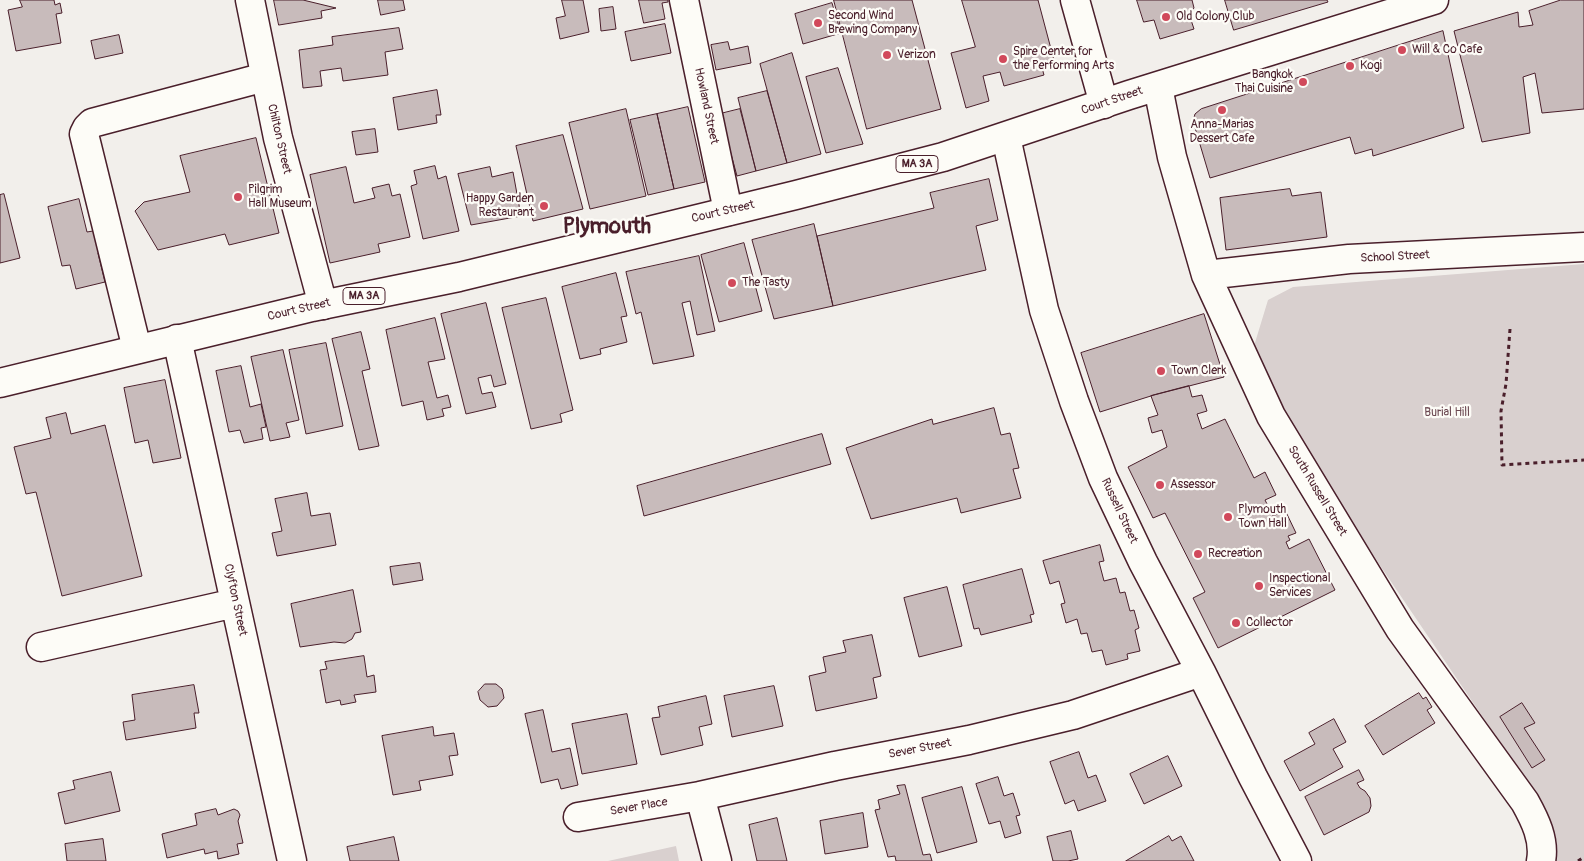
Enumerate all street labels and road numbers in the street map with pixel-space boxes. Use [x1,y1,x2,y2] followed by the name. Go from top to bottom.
[691,66,721,146] street label: Howland Street
[1079,84,1145,118] street label: Court Street
[264,103,294,175] street label: Chilton Street
[896,156,938,172] road number: MA 3A
[690,198,756,226] street label: Court Street
[1360,248,1430,266] street label: School Street
[343,288,385,304] road number: MA 3A
[266,296,332,324] street label: Court Street
[1284,443,1350,539] street label: South Russell Street
[1098,476,1140,546] street label: Russell Street
[220,563,250,637] street label: Clyfton Street
[887,736,953,762] street label: Sever Street
[609,795,669,819] street label: Sever Place

